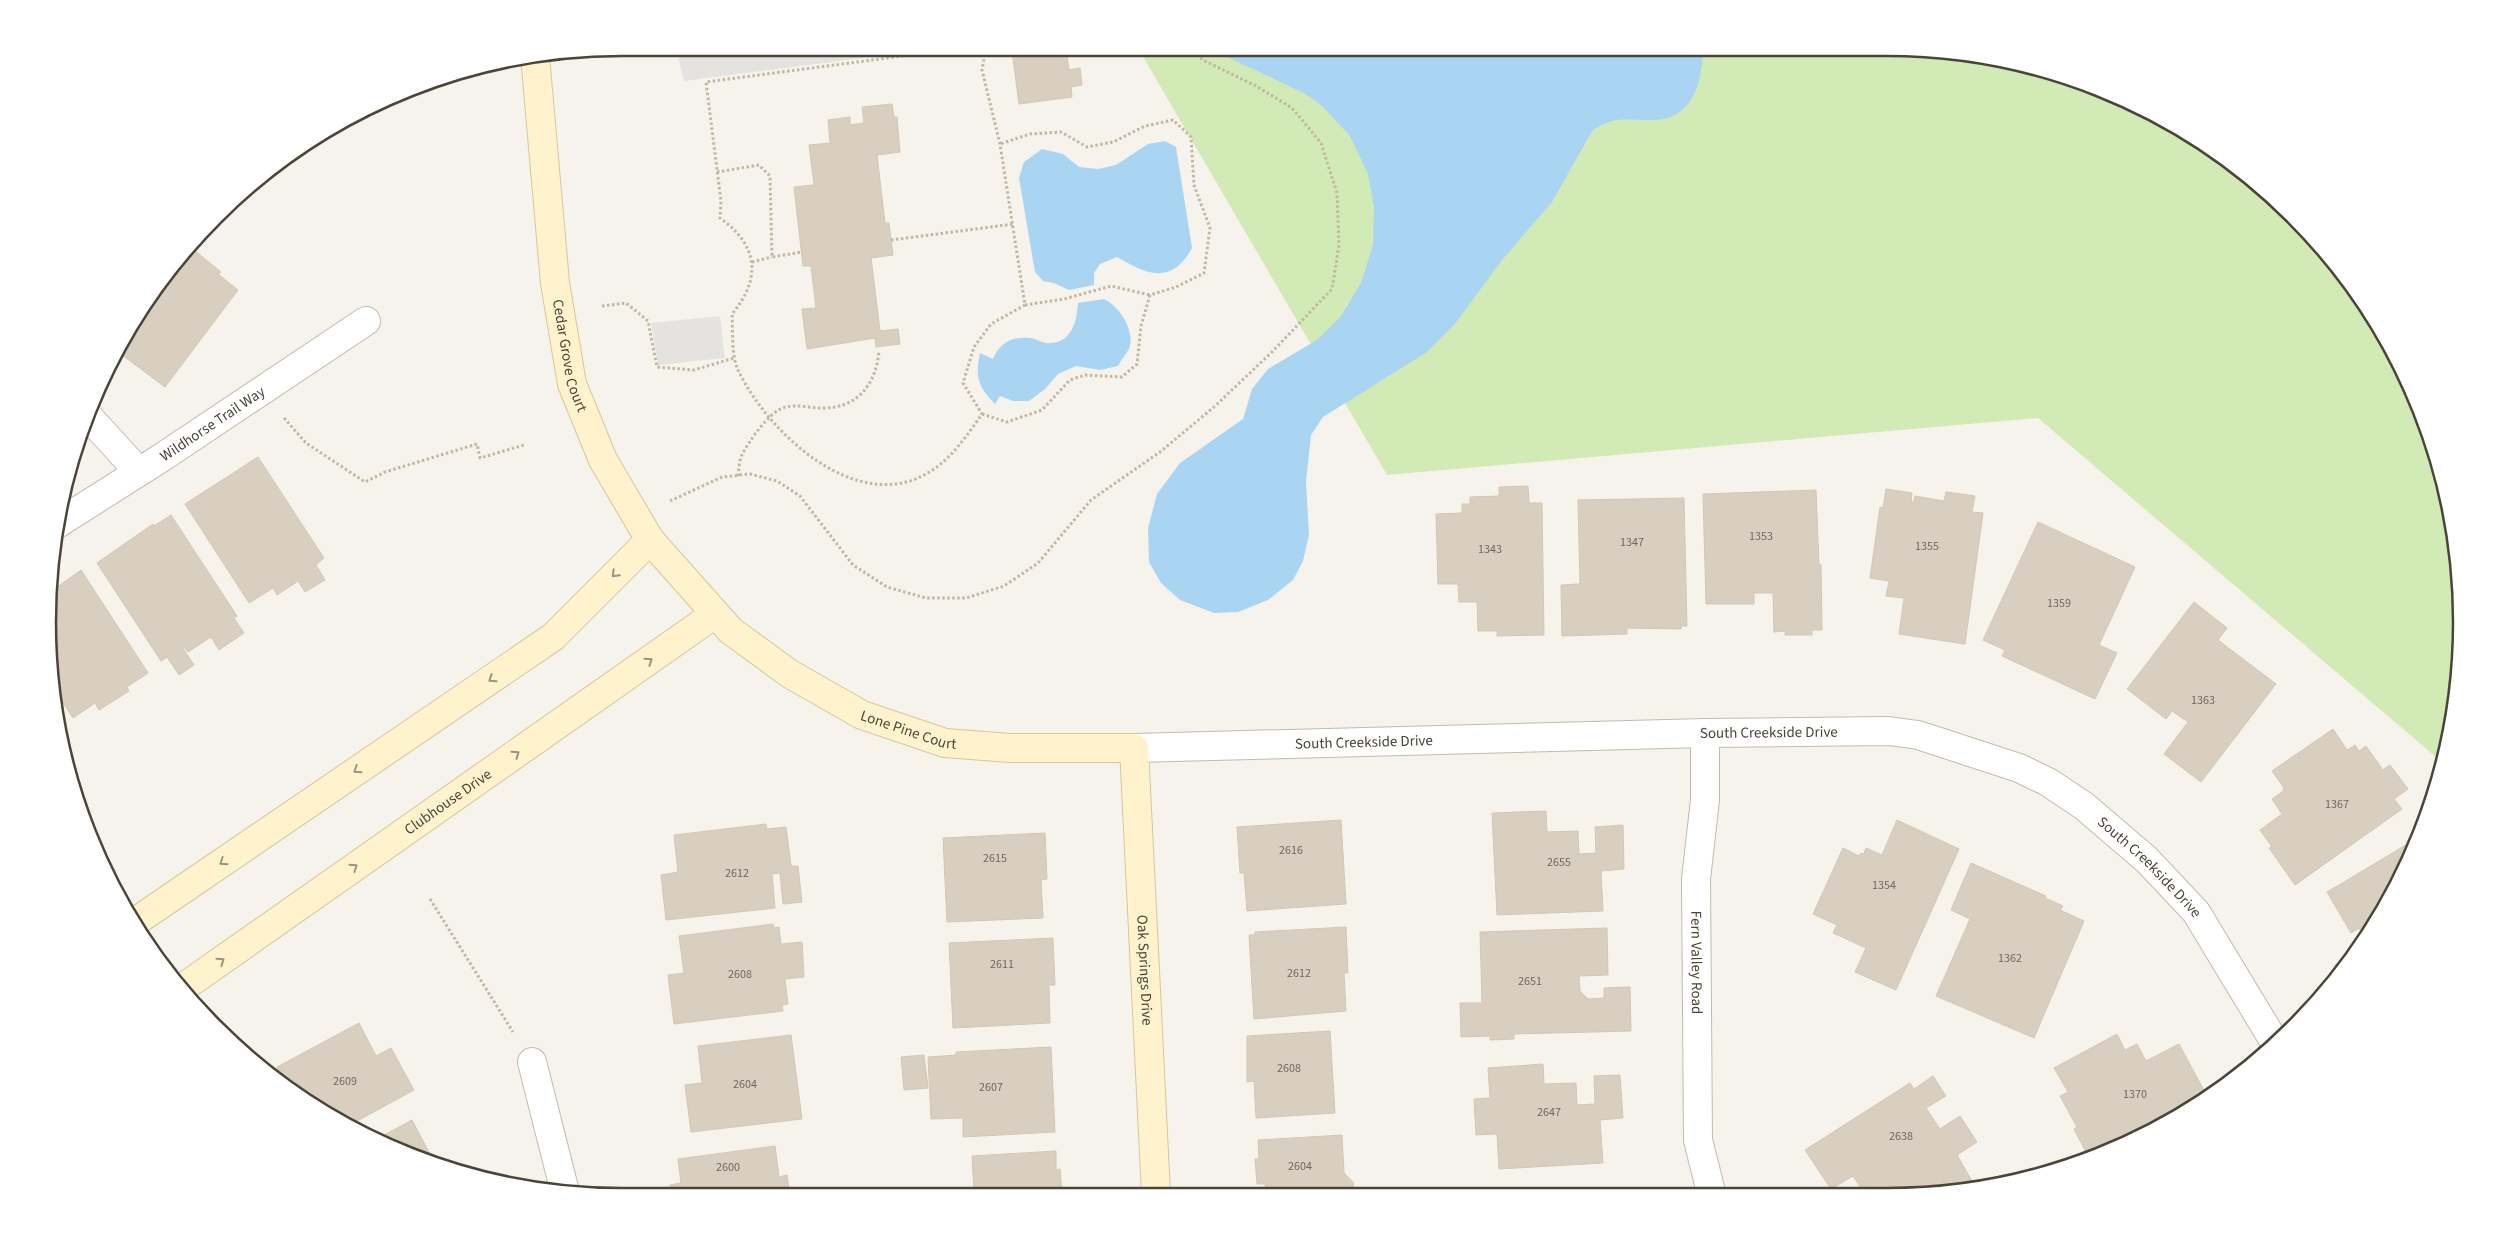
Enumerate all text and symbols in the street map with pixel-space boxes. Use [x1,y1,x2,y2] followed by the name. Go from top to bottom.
[547,298,593,415] street label: Cedar Grove Court
[156,381,269,466] street label: Wildhorse Trail Way
[1749,528,1773,545] house number: 1353
[1620,534,1644,551] house number: 1347
[1915,538,1939,555] house number: 1355
[1478,541,1502,558] house number: 1343
[612,568,621,577] one-way arrow
[2047,595,2071,612] house number: 1359
[644,657,653,667] one-way arrow
[488,673,497,682] one-way arrow
[2191,692,2215,709] house number: 1363
[858,705,957,754] street label: Lone Pine Court
[1700,721,1838,744] street label: South Creekside Drive
[1295,730,1433,754] street label: South Creekside Drive
[510,751,519,760] one-way arrow
[353,764,363,773] one-way arrow
[400,764,496,840] street label: Clubhouse Drive
[2325,796,2349,813] house number: 1367
[2093,812,2207,921] street label: South Creekside Drive
[1279,842,1303,859] house number: 2616
[983,850,1007,867] house number: 2615
[1547,854,1571,871] house number: 2655
[219,856,229,865] one-way arrow
[348,864,358,873] one-way arrow
[725,865,749,882] house number: 2612
[1872,877,1896,894] house number: 1354
[1686,911,1708,1014] street label: Fern Valley Road
[1132,914,1158,1026] street label: Oak Springs Drive
[1998,950,2022,967] house number: 1362
[990,956,1014,973] house number: 2611
[215,958,225,967] one-way arrow
[1287,965,1311,982] house number: 2612
[728,966,752,983] house number: 2608
[1518,973,1542,990] house number: 2651
[1277,1060,1301,1077] house number: 2608
[333,1073,357,1090] house number: 2609
[733,1076,757,1093] house number: 2604
[979,1079,1003,1096] house number: 2607
[2123,1086,2147,1103] house number: 1370
[1537,1104,1561,1121] house number: 2647
[1889,1128,1913,1145] house number: 2638
[1288,1158,1312,1175] house number: 2604
[716,1159,740,1176] house number: 2600

